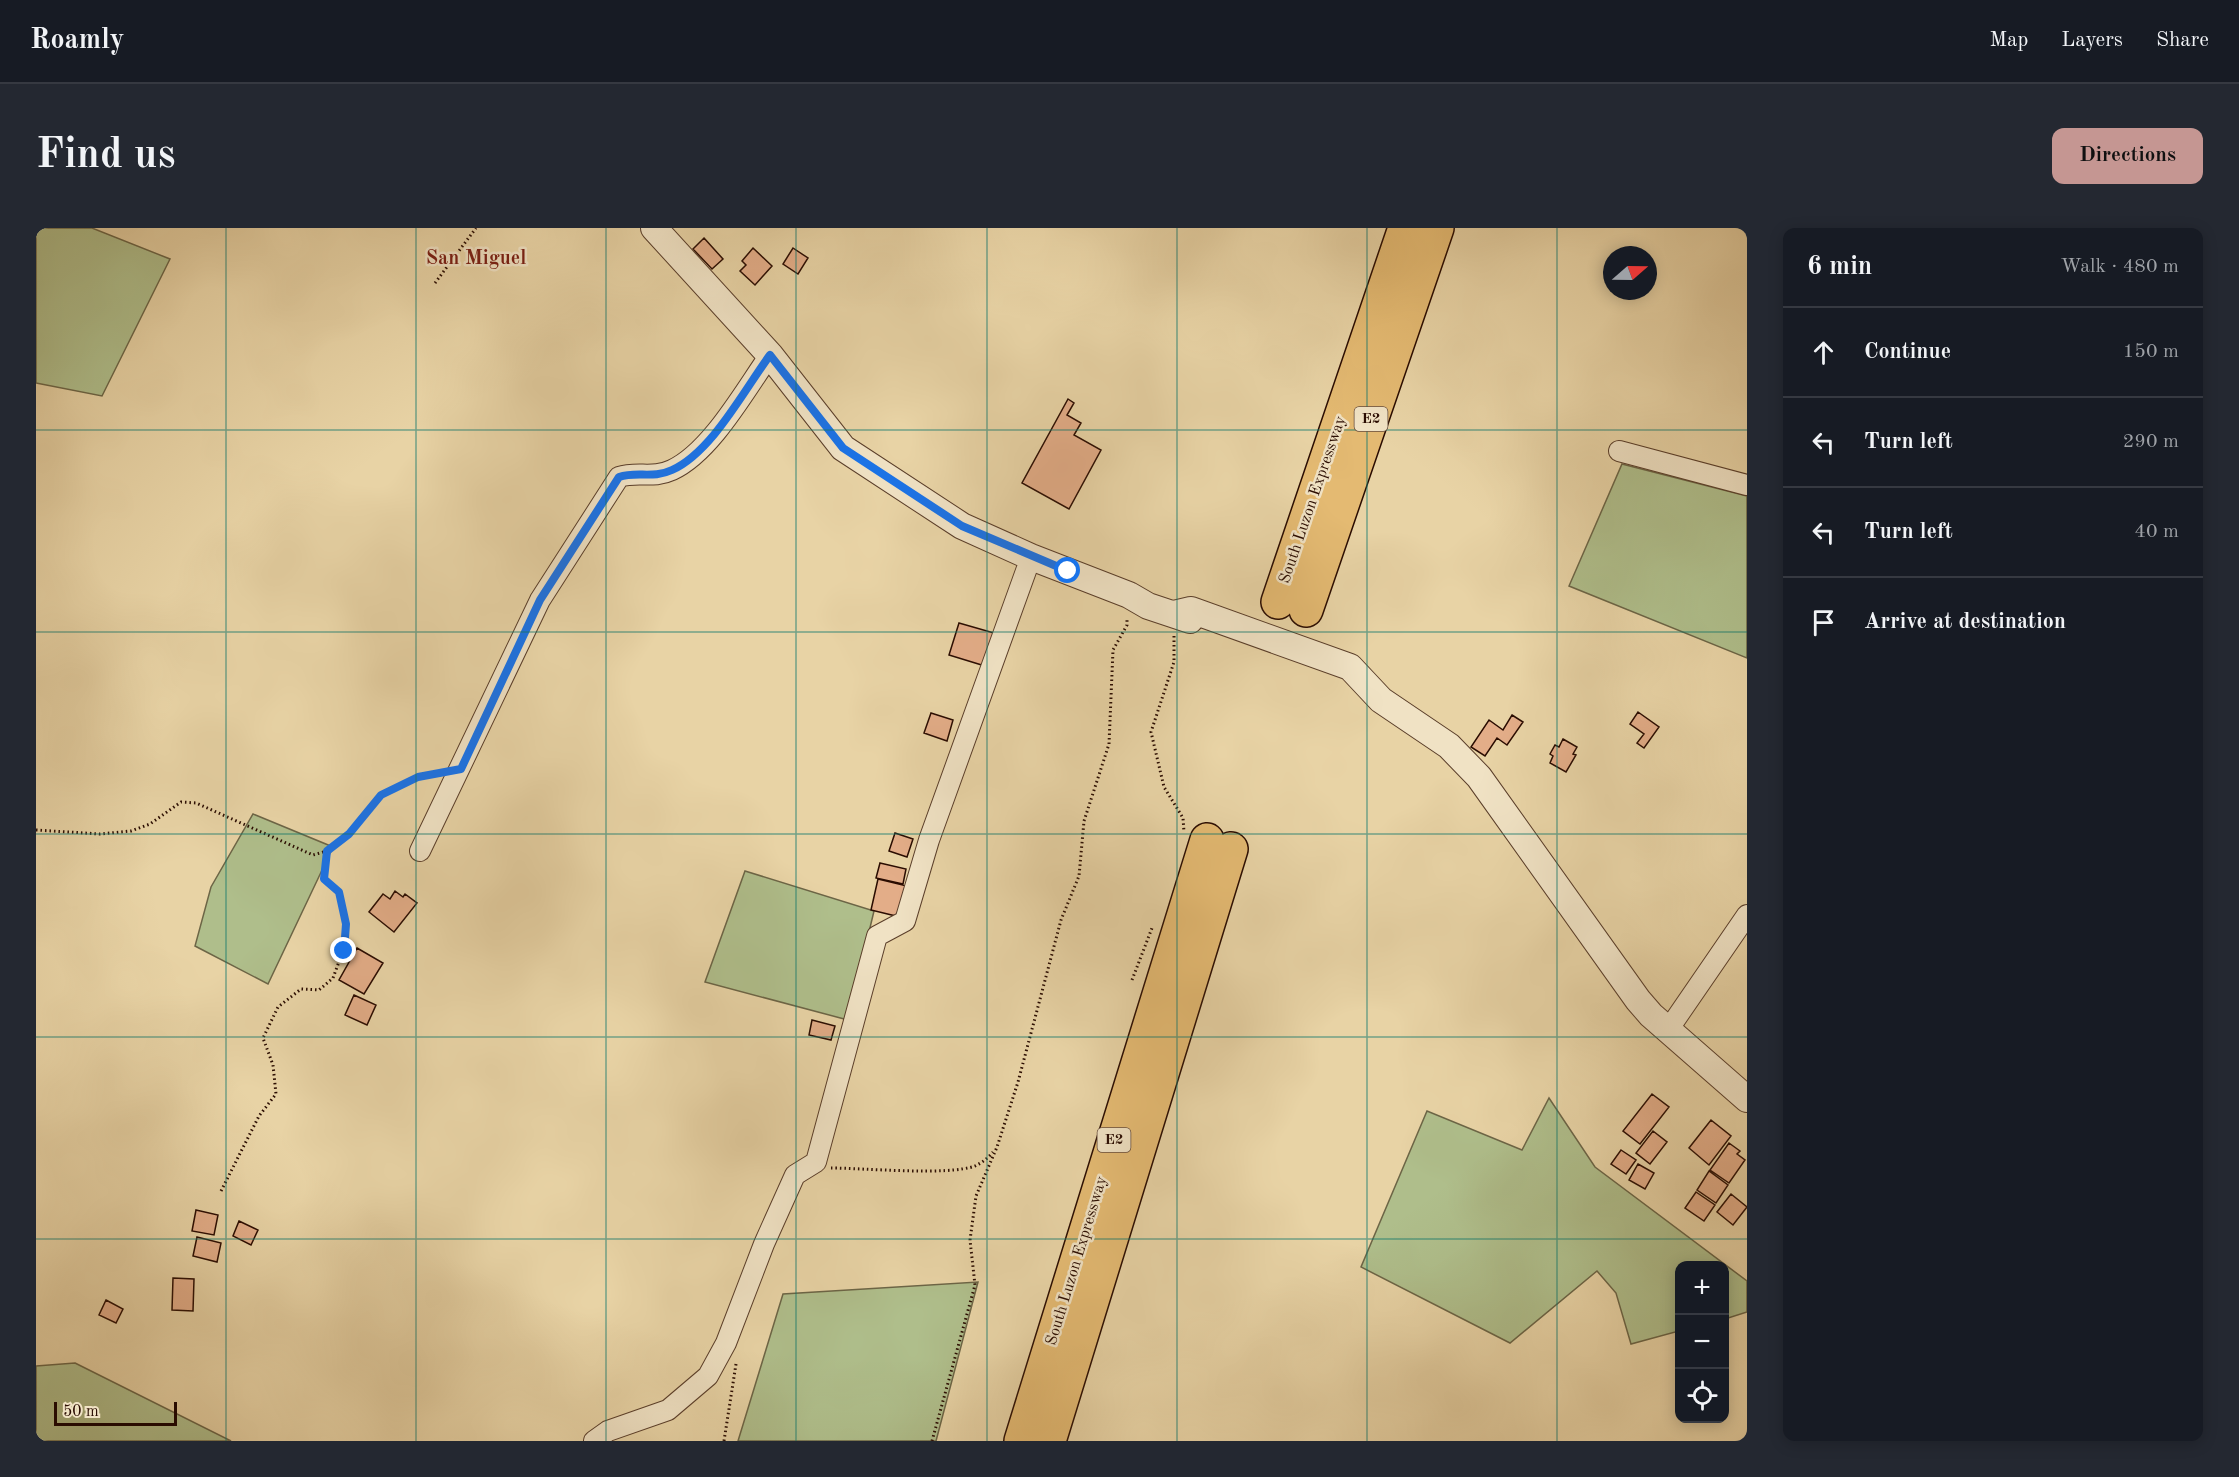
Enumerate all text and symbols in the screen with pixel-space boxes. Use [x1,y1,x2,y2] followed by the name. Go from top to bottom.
[30,27,124,55] text: Roamly
[1989,30,2028,51] text: Map
[2061,30,2123,51] text: Layers
[2156,30,2209,51] text: Share
[2052,128,2203,184] button: Directions
[36,135,175,177] text: Find us
[1603,246,1657,300] north arrow
[426,249,526,269] district label: San Miguel
[1807,254,1872,280] text: 6 min
[2060,257,2179,277] text: Walk · 480 m
[1807,336,1840,369] icon: ahead
[1864,341,1951,363] text: Continue
[2123,342,2179,362] text: 150 m
[1354,407,1388,431] road number: E2
[1277,414,1349,586] street label: South Luzon Expressway
[1807,426,1840,459] icon: left
[1864,431,1953,453] text: Turn left
[2123,432,2179,452] text: 290 m
[1807,516,1840,549] icon: left
[1864,521,1953,543] text: Turn left
[2134,522,2179,542] text: 40 m
[1054,557,1080,583] route start
[1807,606,1840,639] icon: arrive
[1864,611,2066,633] text: Arrive at destination
[330,937,356,963] route end
[1098,1128,1130,1152] road number: E2
[1044,1174,1111,1348] street label: South Luzon Expressway
[1675,1261,1729,1423] map controls
[1675,1261,1729,1315] button: +
[1675,1315,1729,1369] button: −
[1675,1369,1729,1423] button: locate
[54,1399,177,1426] scale bar
[63,1404,99,1420] text: 50 m

